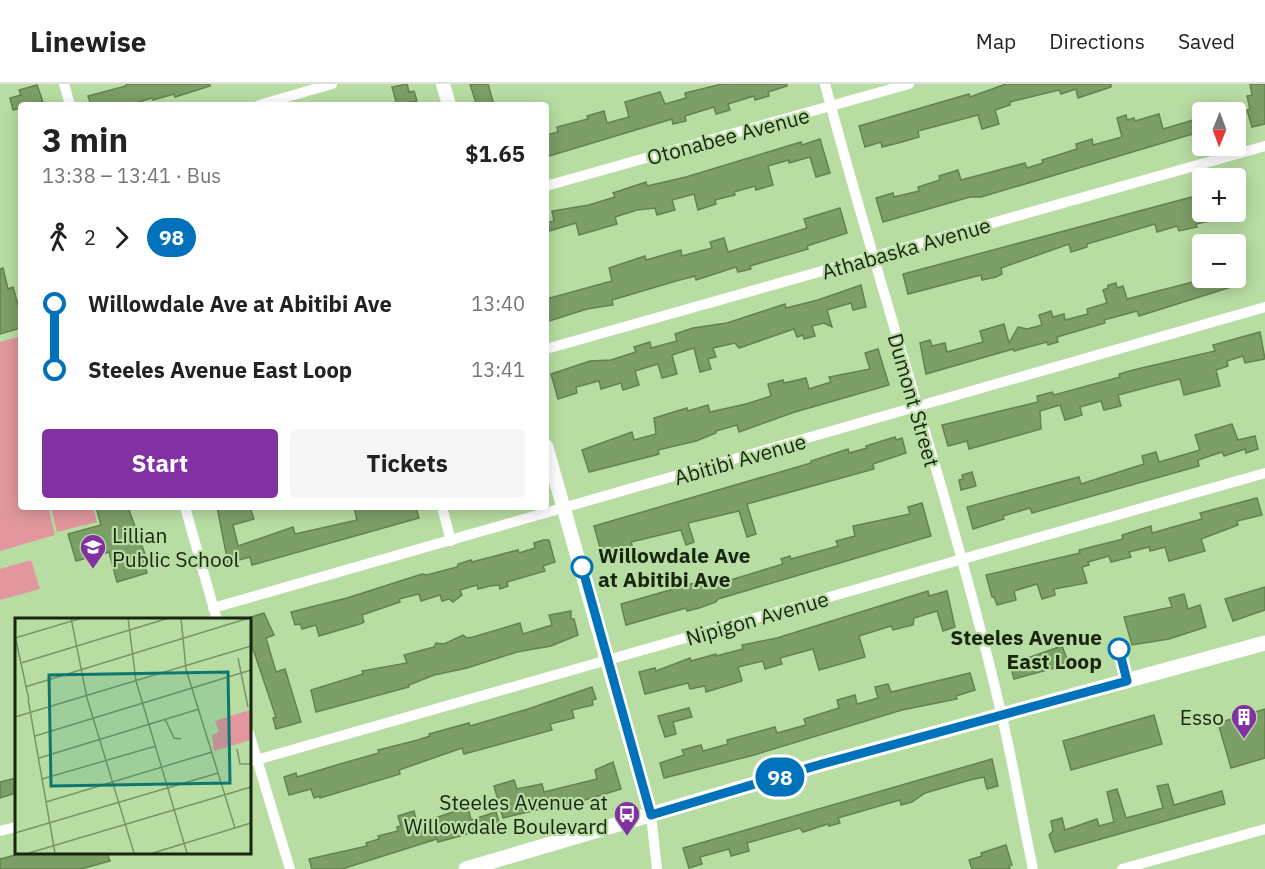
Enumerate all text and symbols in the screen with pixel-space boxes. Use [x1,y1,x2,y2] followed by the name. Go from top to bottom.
[30,23,147,60] text: Linewise
[976,27,1016,55] text: Map
[1049,27,1145,55] text: Directions
[1178,27,1235,55] text: Saved
[644,101,812,171] street label: Otonabee Avenue
[1192,102,1246,156] north arrow
[1192,102,1246,288] map controls
[42,118,128,161] text: 3 min
[465,139,525,168] text: $1.65
[42,162,221,189] text: 13:38 – 13:41 · Bus
[1192,168,1246,222] button: +
[818,210,994,286] street label: Athabaska Avenue
[42,221,75,254] icon: walk
[105,221,138,254] icon: forward
[159,223,184,251] text: 98
[84,224,96,251] text: 2
[1192,234,1246,288] button: −
[88,289,392,318] text: Willowdale Ave at Abitibi Ave
[471,290,525,317] text: 13:40
[882,330,946,470] street label: Dumont Street
[88,355,352,384] text: Steeles Avenue East Loop
[471,356,525,383] text: 13:41
[671,427,809,491] street label: Abitibi Avenue
[42,429,278,498] button: Start
[290,429,525,498] button: Tickets
[112,521,240,573] place label: Lillian Public School
[78,532,108,570] school or university icon: Lillian Public School
[598,541,751,593] place label: Willowdale Ave at Abitibi Ave
[571,556,593,578] marker: Willowdale Ave at Abitibi Ave
[682,584,832,652] street label: Nipigon Avenue
[15,618,250,854] inset map
[950,623,1102,675] place label: Steeles Avenue East Loop
[1108,638,1130,660] marker: Steeles Avenue East Loop
[1229,702,1259,740] building icon: Esso
[1180,703,1224,731] place label: Esso
[753,758,807,796] line badge: 98
[767,763,793,791] text: 98
[404,788,608,840] place label: Steeles Avenue at Willowdale Boulevard
[612,799,642,837] bus stop icon: Steeles Avenue at Willowdale Boulevard

